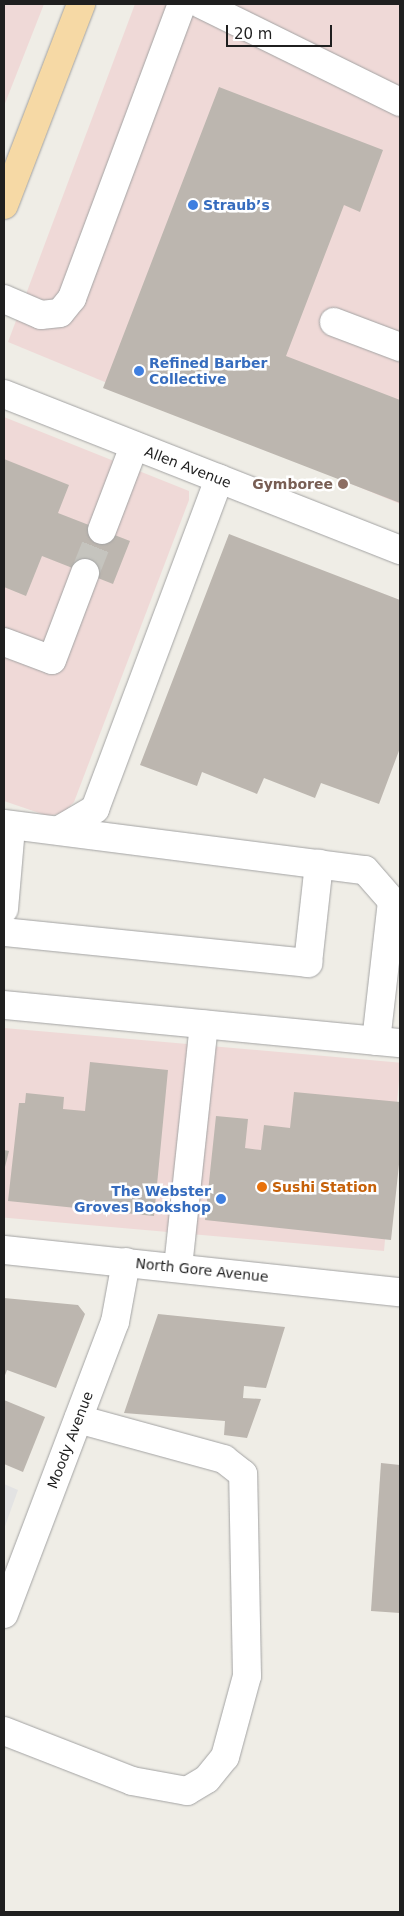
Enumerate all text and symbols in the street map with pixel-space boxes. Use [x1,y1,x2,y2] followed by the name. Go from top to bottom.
[229,15,335,47] scale bar
[234,25,272,43] text: 20 m
[203,197,270,213] place label: Straub’s
[187,199,199,211] marker: Straub’s
[149,355,267,388] place label: Refined Barber Collective
[133,365,145,377] marker: Refined Barber Collective
[142,443,234,491] street label: Allen Avenue
[252,476,333,492] place label: Gymboree
[337,478,349,490] marker: Gymboree
[272,1179,377,1195] place label: Sushi Station
[256,1181,268,1193] marker: Sushi Station
[74,1183,211,1216] place label: The Webster Groves Bookshop
[215,1193,227,1205] marker: The Webster Groves Bookshop
[135,1255,269,1285] street label: North Gore Avenue
[44,1389,96,1491] street label: Moody Avenue

